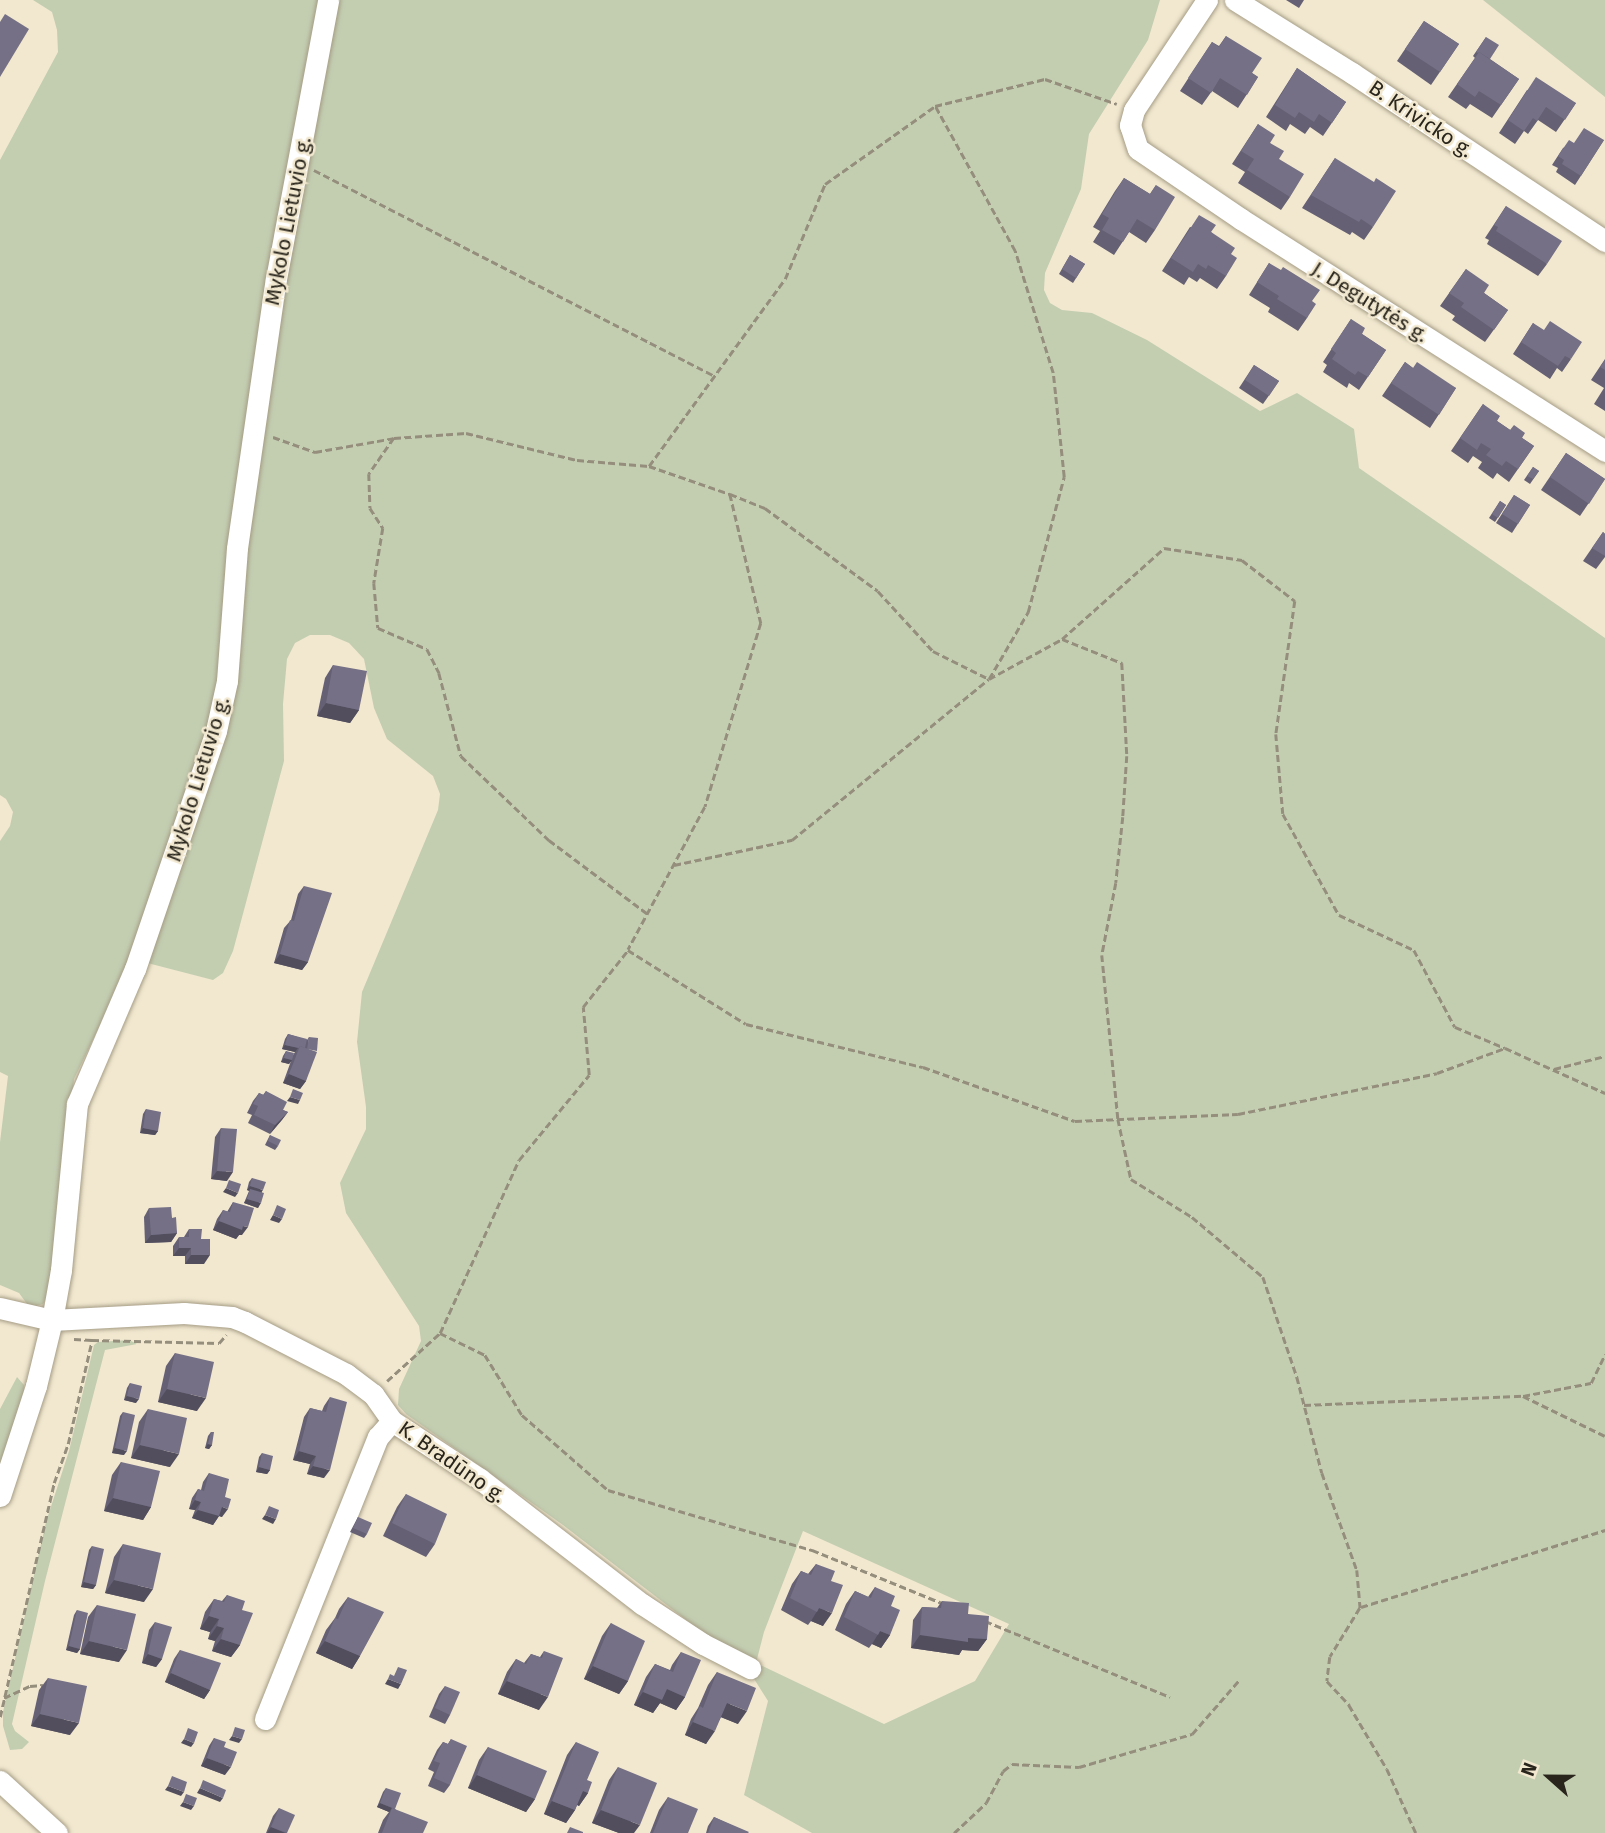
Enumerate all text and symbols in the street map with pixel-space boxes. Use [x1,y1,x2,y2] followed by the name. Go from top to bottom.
[1364,75,1478,163] street label: B. Krivicko g.
[259,135,317,307] street label: Mykolo Lietuvio g.
[1307,256,1433,348] street label: J. Degutytės g.
[161,694,235,864] street label: Mykolo Lietuvio g.
[393,1416,511,1508] street label: K. Bradūno g.
[1514,1742,1584,1812] north arrow
[1516,1759,1542,1779] text: N

